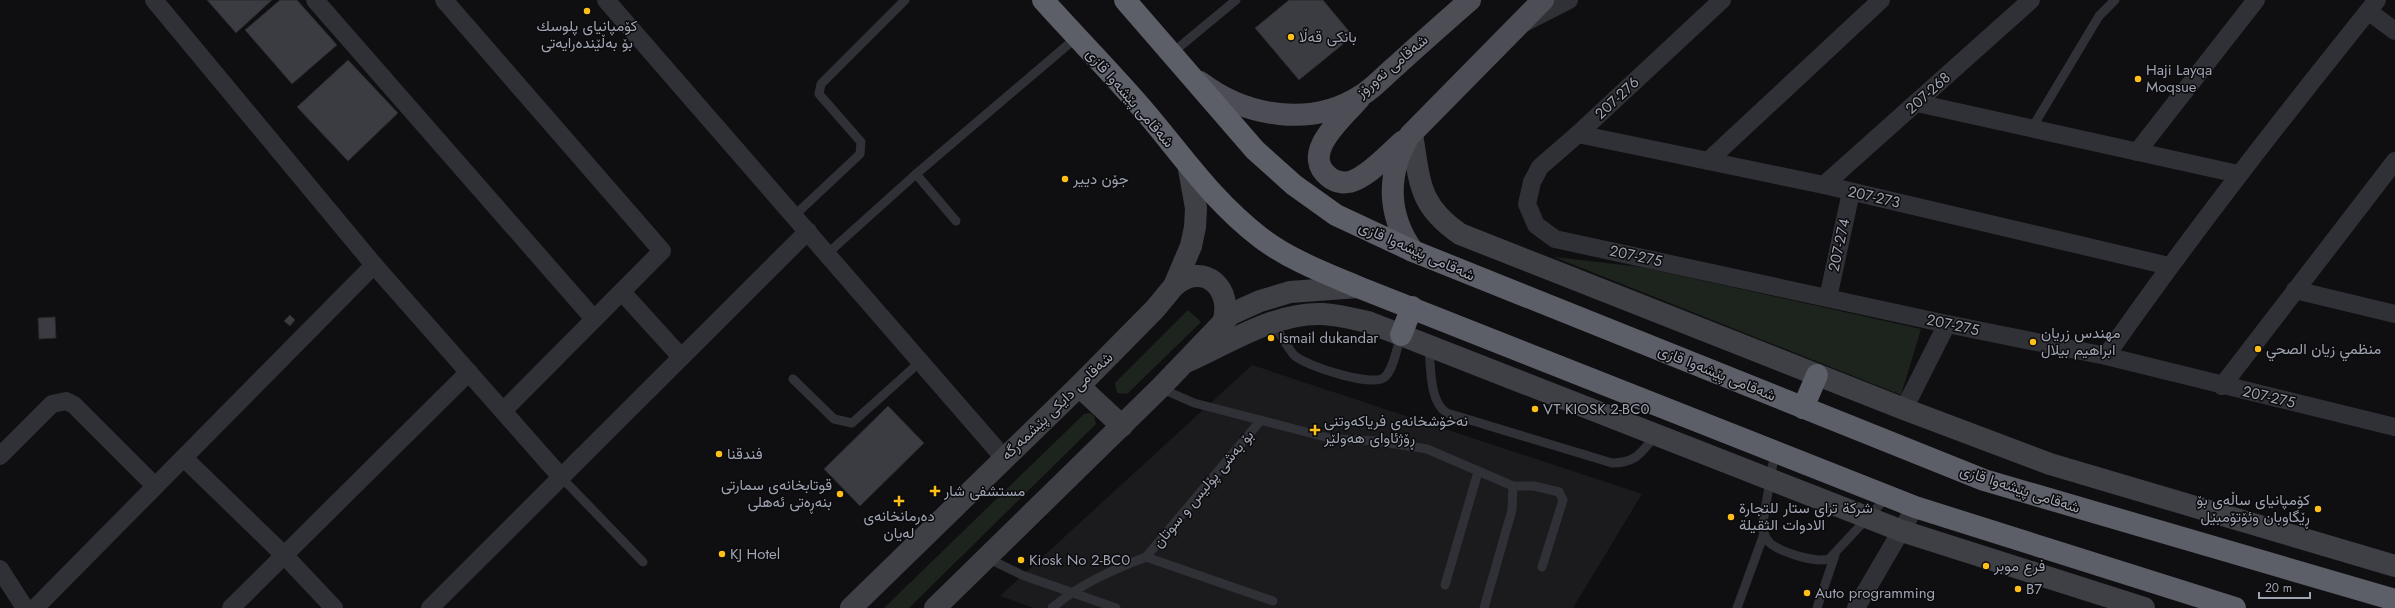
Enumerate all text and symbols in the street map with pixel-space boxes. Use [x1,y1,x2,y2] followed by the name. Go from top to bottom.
[582,6,592,16] marker: کۆمپانیای پلوسك بۆ بەڵێندەرایەتی
[536,15,638,54] place label: کۆمپانیای پلوسك بۆ بەڵێندەرایەتی
[1299,26,1357,48] place label: بانکی قەڵا
[1350,29,1433,104] street label: شەقامی نەورۆز
[1286,32,1296,42] marker: بانکی قەڵا
[1081,44,1179,153] street label: شەقامی پێشەوا قازی
[2146,59,2212,98] place label: Haji Layqa Moqsue
[1901,67,1955,119] street label: 207-268
[1590,72,1644,124] street label: 207-276
[2133,74,2143,84] marker: Haji Layqa Moqsue
[1072,168,1128,190] place label: جۆن دییر
[1060,174,1070,184] marker: جۆن دییر
[1846,180,1902,214] street label: 207-273
[1355,216,1479,287] street label: شەقامی پێشەوا قازی
[1823,216,1855,274] street label: 207-274
[1608,240,1664,272] street label: 207-275
[1925,309,1981,341] street label: 207-275
[2041,322,2121,361] place label: مهندس زريان ابراهيم بيلال
[1279,327,1379,349] place label: Ismail dukandar
[1266,333,1276,343] marker: Ismail dukandar
[2028,337,2038,347] marker: مهندس زريان ابراهيم بيلال
[2266,338,2381,362] place label: منظمي زيان الصحي
[1655,339,1779,407] street label: شەقامی پێشەوا قازی
[2253,344,2263,354] marker: منظمي زيان الصحي
[996,347,1118,465] street label: شەقامی دایکی پێشمەرگە
[2240,380,2298,414] street label: 207-275
[1543,398,1650,420] place label: VT KIOSK 2-BC0
[1530,404,1540,414] marker: VT KIOSK 2-BC0
[1323,410,1468,450] place label: نەخۆشخانەی فریاکەوتنی ڕۆژئاوای هەولێر
[1309,424,1321,436] marker: نەخۆشخانەی فریاکەوتنی ڕۆژئاوای هەولێر
[1147,425,1259,553] street label: بۆ بەشی پۆلیس و سوتان
[727,443,763,465] place label: فندقنا
[714,449,724,459] marker: فندقنا
[1957,459,2083,519] street label: شەقامی پێشەوا قازی
[721,474,832,514] place label: قوتابخانەی سمارتی بنەڕەتی ئەهلی
[943,480,1025,502] place label: مستشفى شار
[929,485,941,497] marker: مستشفى شار
[835,489,845,499] marker: قوتابخانەی سمارتی بنەڕەتی ئەهلی
[2197,489,2310,529] place label: کۆمپانیای ساڵەی بۆ ڕێگاوبان وئۆتۆمبێل
[894,496,904,506] marker: دەرمانخانەی لەیان
[1739,497,1873,536] place label: شركة ترای ستار للتجارة الادوات الثقيلة
[2313,504,2323,514] marker: کۆمپانیای ساڵەی بۆ ڕێگاوبان وئۆتۆمبێل
[863,505,935,544] place label: دەرمانخانەی لەیان
[1726,512,1736,522] marker: شركة ترای ستار للتجارة الادوات الثقيلة
[730,543,780,565] place label: KJ Hotel
[717,549,727,559] marker: KJ Hotel
[1029,549,1130,571] place label: Kiosk No 2-BC0
[1016,555,1026,565] marker: Kiosk No 2-BC0
[1993,555,2045,577] place label: فرع موبر
[1981,561,1991,571] marker: فرع موبر
[2259,574,2310,600] scale bar
[2026,578,2042,600] place label: B7
[2265,579,2292,597] text: 20 m
[1815,582,1935,604] place label: Auto programming
[2013,584,2023,594] marker: B7
[1802,588,1812,598] marker: Auto programming

